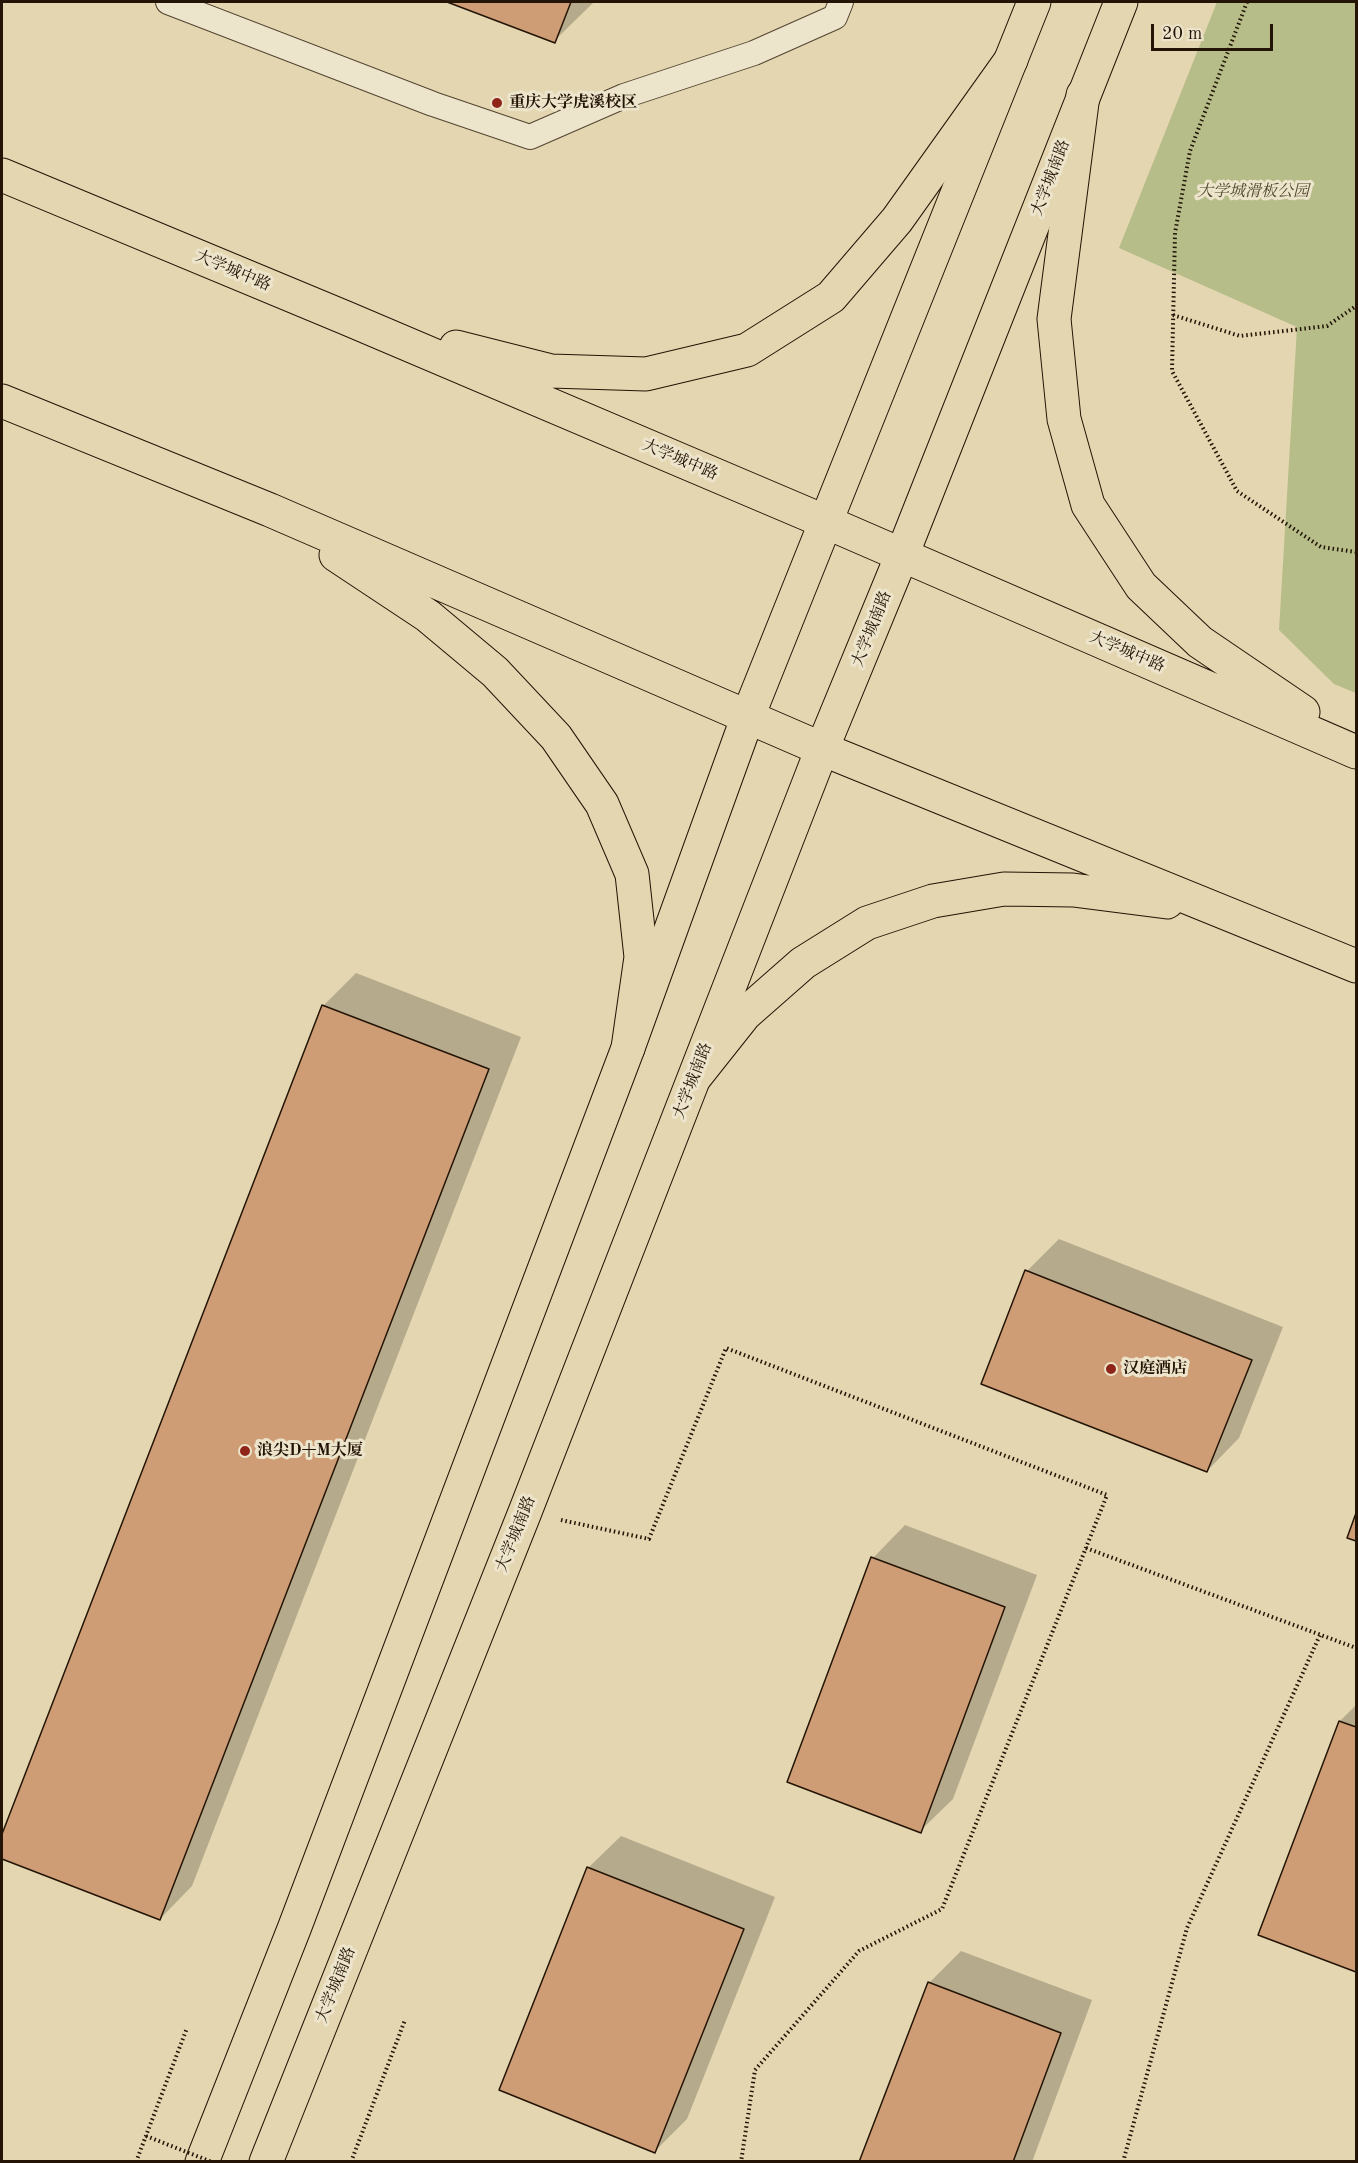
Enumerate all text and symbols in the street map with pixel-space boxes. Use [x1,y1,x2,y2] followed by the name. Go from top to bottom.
[1154,12,1276,50] scale bar
[1162,25,1202,43] text: 20 m
[509,93,637,113] place label: 重庆大学虎溪校区
[490,96,504,110] marker: 重庆大学虎溪校区
[1028,137,1074,219] street label: 大学城南路
[1197,182,1309,202] park label: 大学城滑板公园
[192,247,274,295] street label: 大学城中路
[639,436,721,484] street label: 大学城中路
[848,588,896,670] street label: 大学城南路
[1086,628,1168,676] street label: 大学城中路
[670,1040,716,1122] street label: 大学城南路
[1123,1359,1187,1379] place label: 汉庭酒店
[1104,1362,1118,1376] marker: 汉庭酒店
[257,1441,363,1461] place label: 浪尖D+M大厦
[238,1444,252,1458] marker: 浪尖D+M大厦
[492,1493,540,1575] street label: 大学城南路
[312,1944,360,2026] street label: 大学城南路

